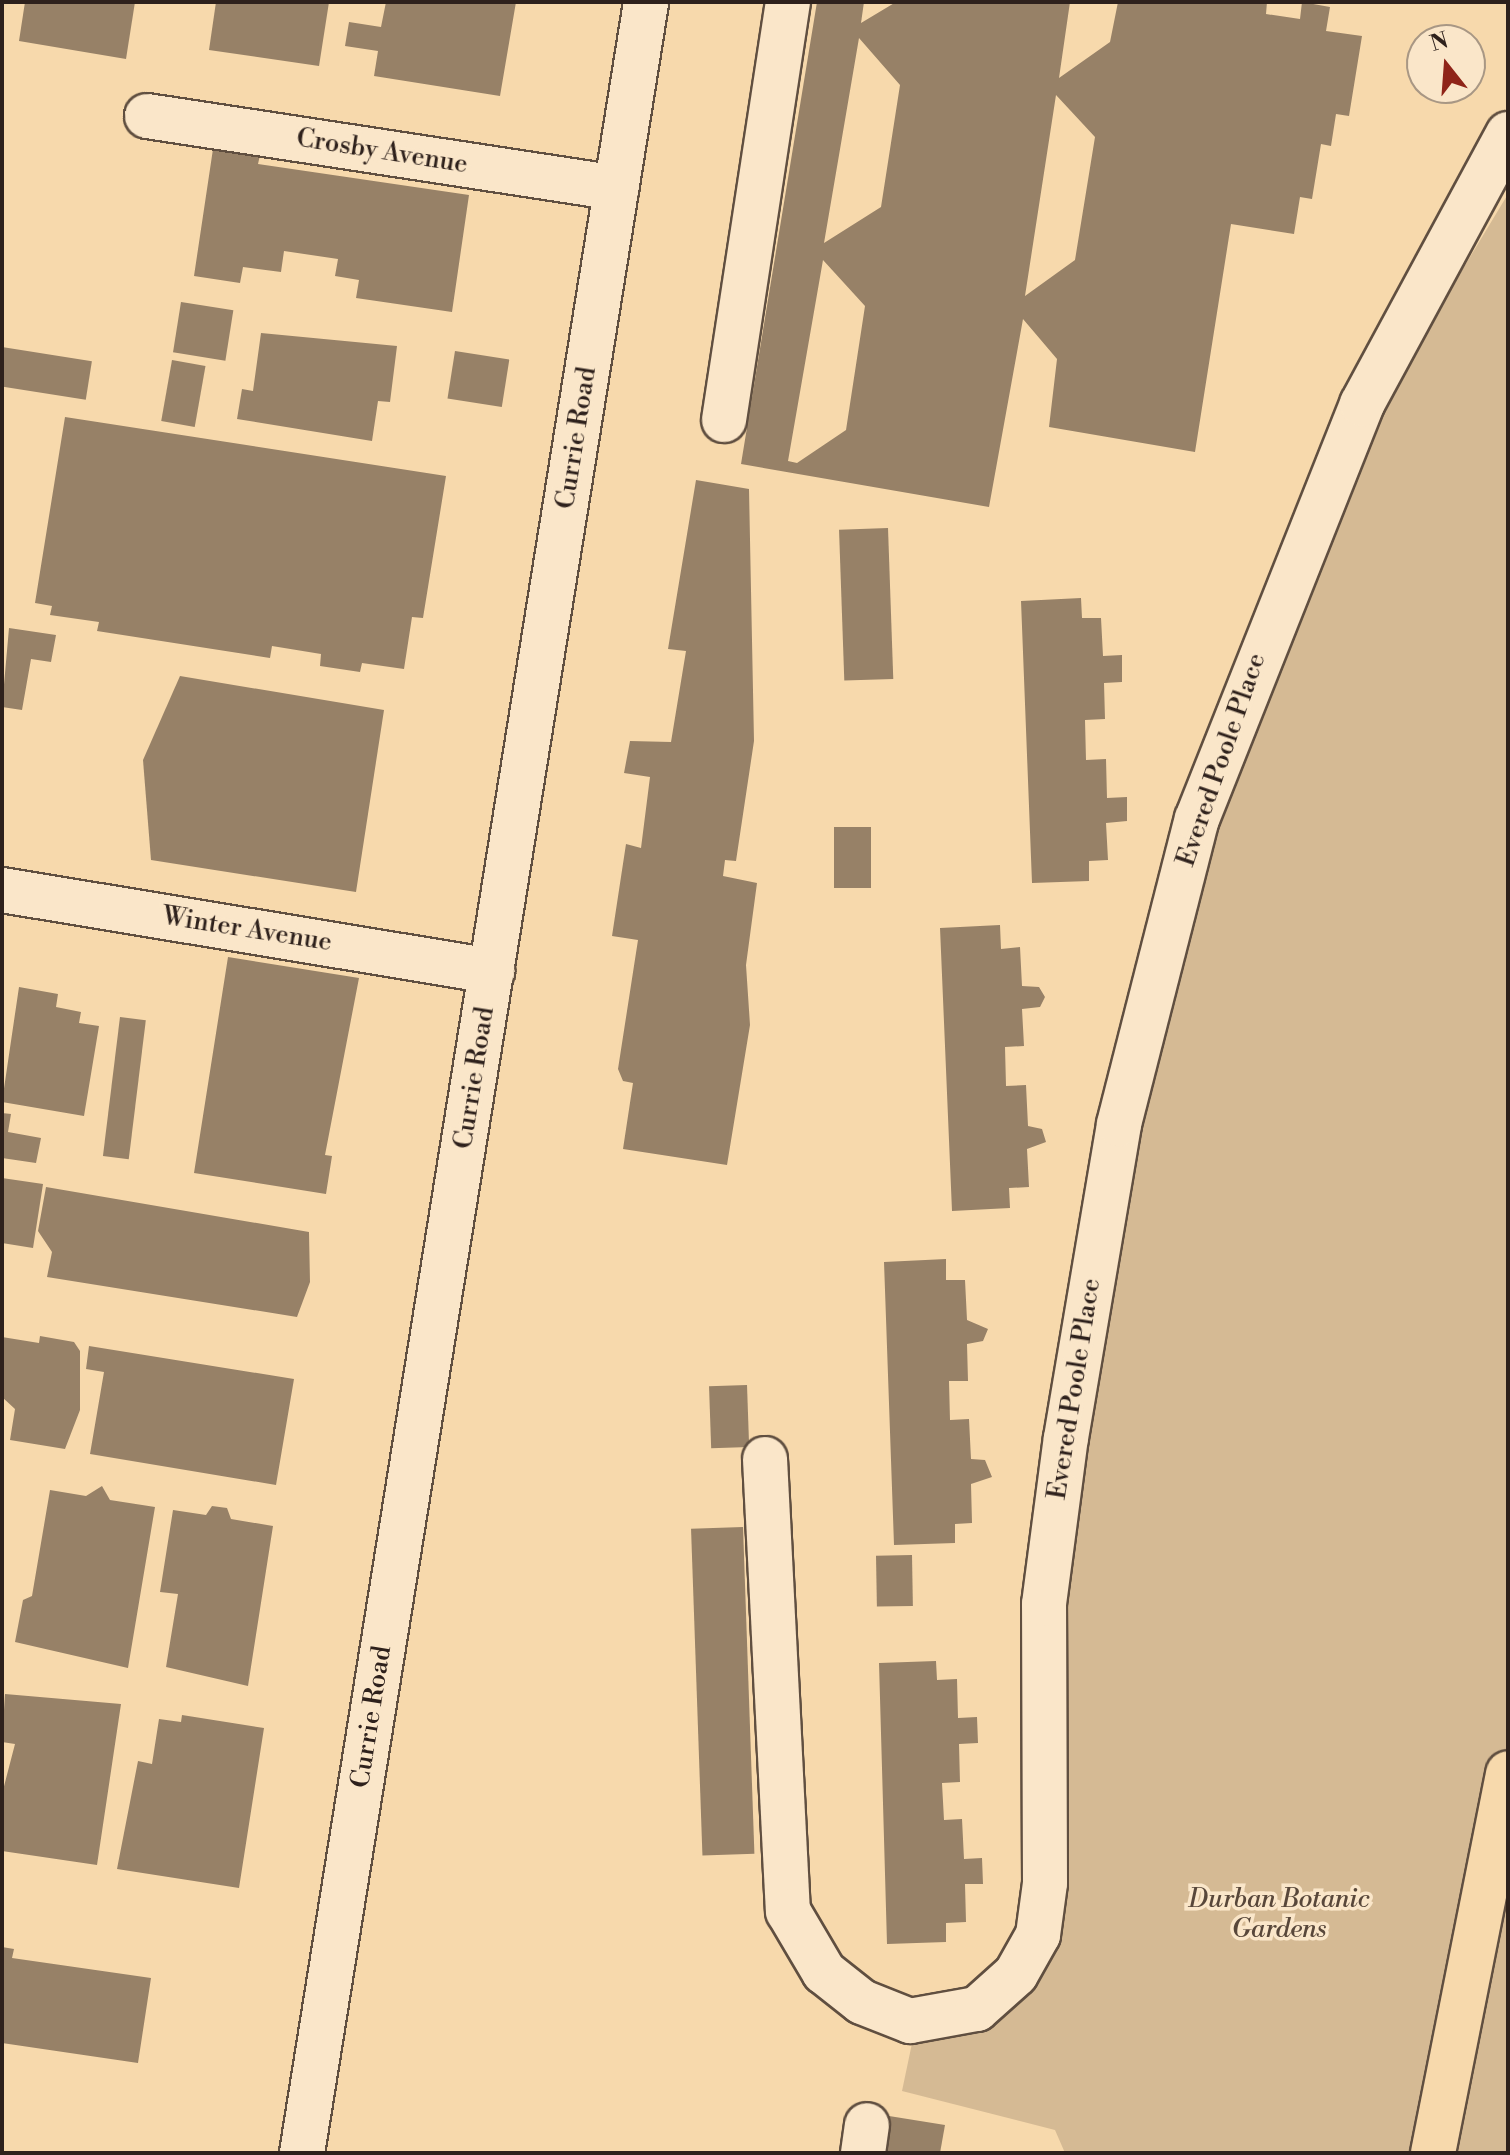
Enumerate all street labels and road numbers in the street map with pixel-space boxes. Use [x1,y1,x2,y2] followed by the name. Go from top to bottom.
[294,123,470,181] street label: Crosby Avenue
[550,365,604,511] street label: Currie Road
[1171,649,1273,871] street label: Evered Poole Place
[160,901,334,959] street label: Winter Avenue
[448,1005,502,1151] street label: Currie Road
[1042,1276,1108,1502] street label: Evered Poole Place
[345,1644,399,1790] street label: Currie Road

